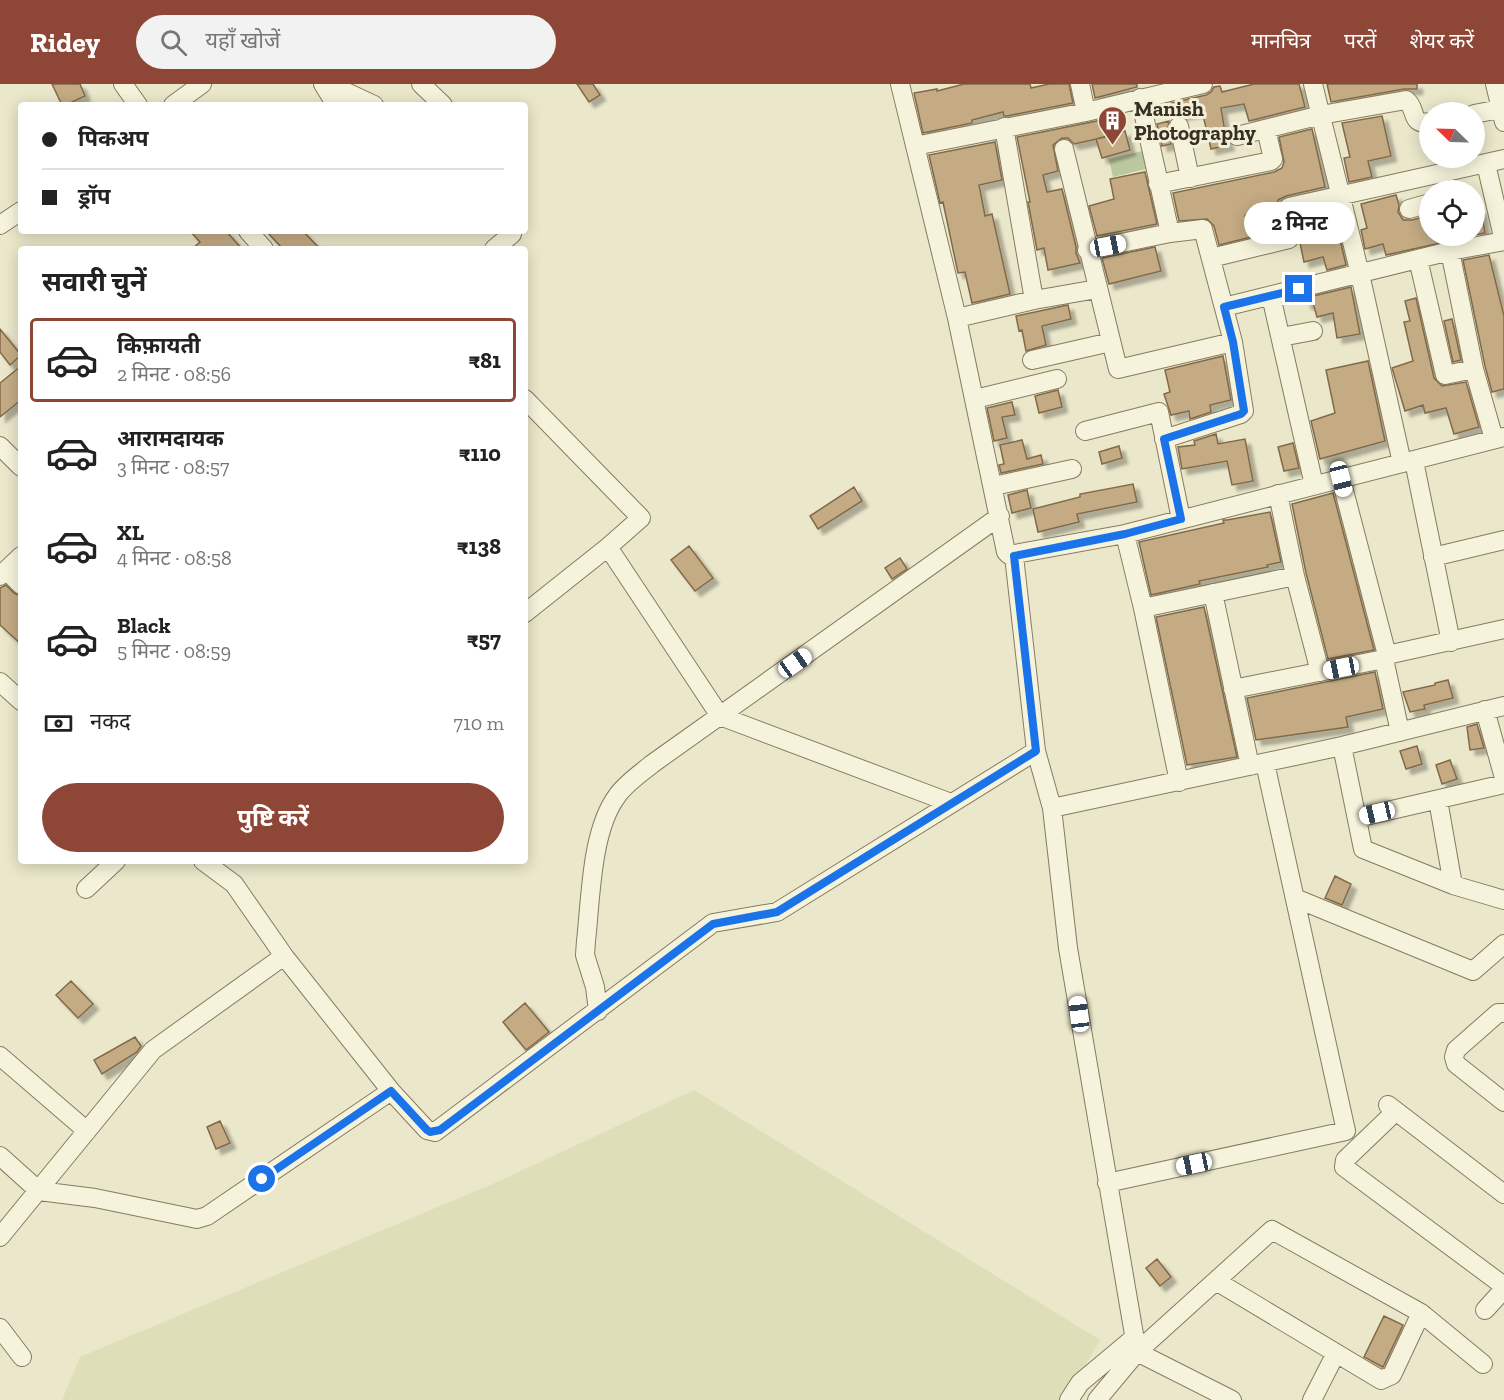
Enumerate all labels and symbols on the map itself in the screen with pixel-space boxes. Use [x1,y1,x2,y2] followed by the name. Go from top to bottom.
[1134,96,1256,145] place label: Manish Photography
[1419,102,1485,168] north arrow
[1097,104,1129,146] building icon: Manish Photography
[1244,202,1354,244] callout: 2 मिनट
[1089,234,1127,258] car
[1285,275,1312,302] route end
[1328,459,1354,499] car
[775,645,815,681] car
[1322,656,1360,680] car
[1357,800,1397,826] car
[1068,995,1090,1033] car
[1175,1151,1213,1177] car
[248,1165,275,1192] route start

